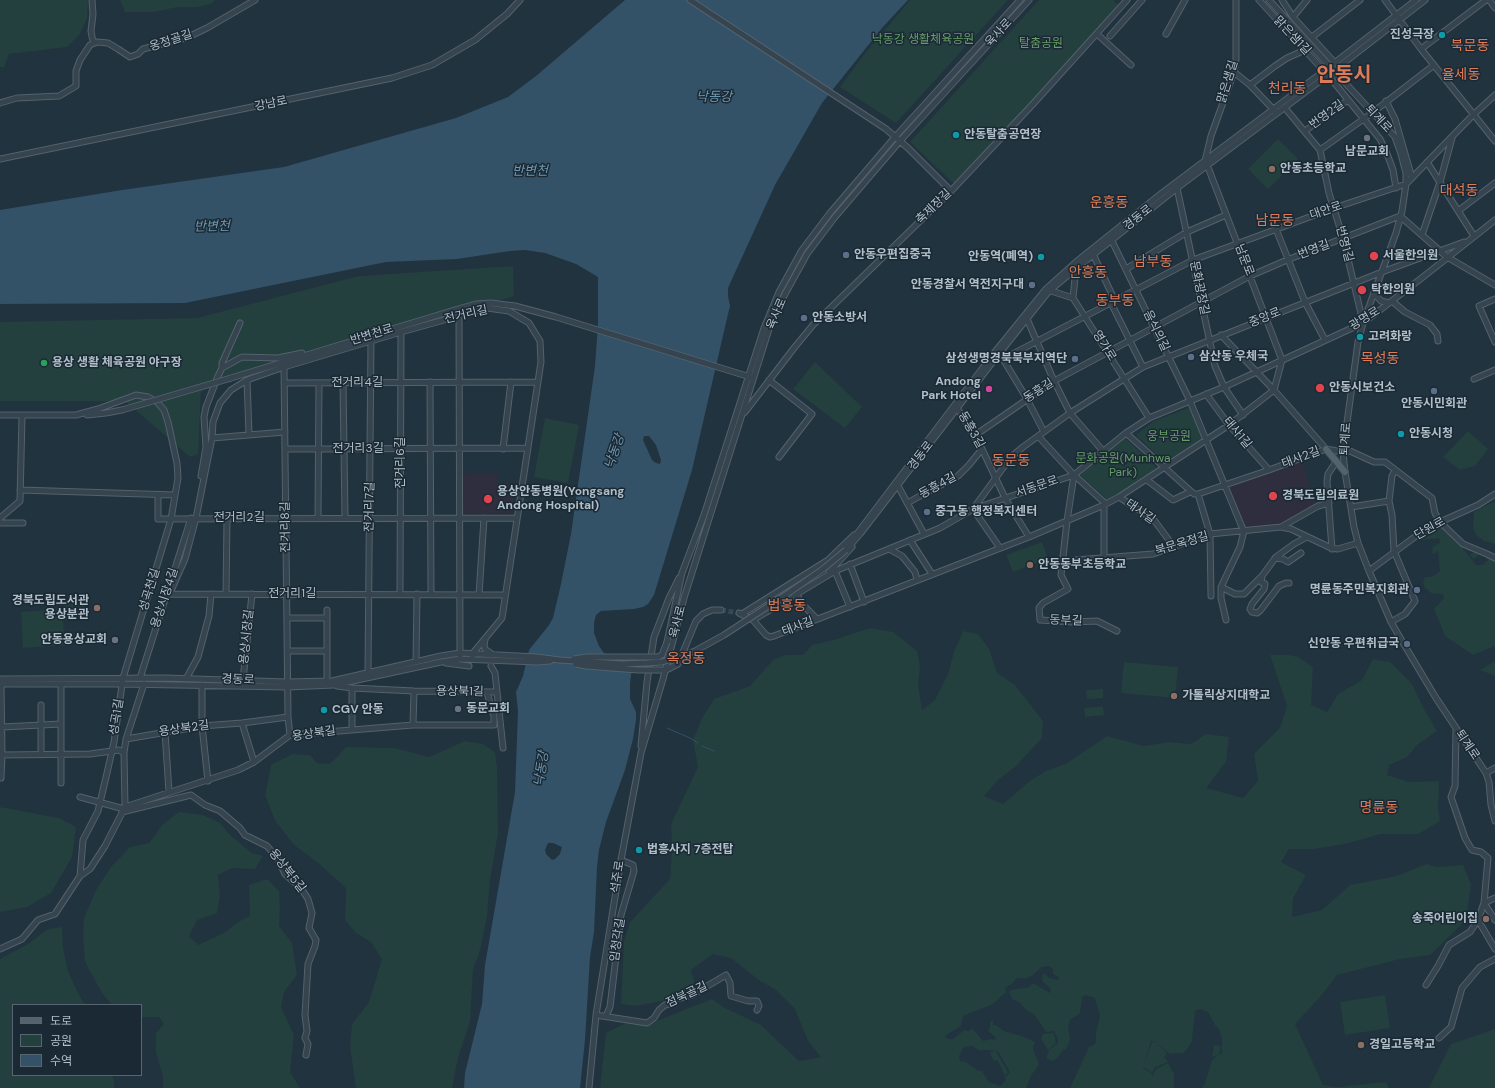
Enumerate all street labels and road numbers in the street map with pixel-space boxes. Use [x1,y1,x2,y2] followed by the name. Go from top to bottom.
[1270,14,1314,58] street label: 맑은샘1길
[983,16,1015,50] street label: 육사로
[148,27,194,55] street label: 옹정골길
[1215,59,1241,105] street label: 맑은샘길
[253,94,289,114] street label: 강남로
[1307,97,1347,133] street label: 번영2길
[1361,102,1395,136] street label: 퇴계로
[913,186,955,228] street label: 축제장길
[1308,199,1344,223] street label: 대안로
[1121,202,1155,234] street label: 경동로
[1332,224,1356,264] street label: 번영1길
[1296,237,1332,263] street label: 번영길
[1231,242,1257,278] street label: 남문로
[1186,260,1212,316] street label: 문화광장길
[764,296,790,332] street label: 육사로
[443,303,489,327] street label: 전거리길
[1347,304,1383,334] street label: 광명로
[1247,305,1283,331] street label: 중앙로
[1140,308,1172,354] street label: 음식의길
[349,322,395,348] street label: 반변천로
[1089,328,1119,364] street label: 영가로
[331,376,383,390] street label: 전거리4길
[1021,376,1057,406] street label: 동흥길
[955,409,987,451] street label: 동흥3길
[1220,414,1254,452] street label: 태사1길
[1338,422,1354,456] street label: 퇴계로
[394,437,408,489] street label: 전거리6길
[905,439,937,473] street label: 경동로
[332,442,384,456] street label: 전거리3길
[1280,444,1322,472] street label: 태사2길
[917,470,959,502] street label: 동흥4길
[1014,473,1060,501] street label: 서동문로
[362,482,378,532] street label: 전거리7길
[1122,497,1158,527] street label: 태사길
[278,501,294,553] street label: 전거리8길
[213,511,265,525] street label: 전거리2길
[1412,515,1448,543] street label: 단원로
[1154,529,1210,559] street label: 북문옥정길
[148,566,182,630] street label: 용상시장4길
[137,567,163,613] street label: 성곡천길
[268,587,316,601] street label: 전거리1길
[667,604,689,640] street label: 육사로
[237,609,257,665] street label: 용상시장길
[1049,613,1083,629] street label: 동부길
[780,614,816,640] street label: 태사길
[221,672,255,688] street label: 경동로
[436,684,484,700] street label: 용상북1길
[107,698,127,736] street label: 성곡1길
[158,718,210,740] street label: 용상북2길
[291,724,337,744] street label: 용상북길
[1452,727,1482,763] street label: 퇴계로
[265,846,309,896] street label: 용상북5길
[608,860,628,894] street label: 석주로
[608,917,628,963] street label: 임청각길
[664,979,710,1011] street label: 점북골길

